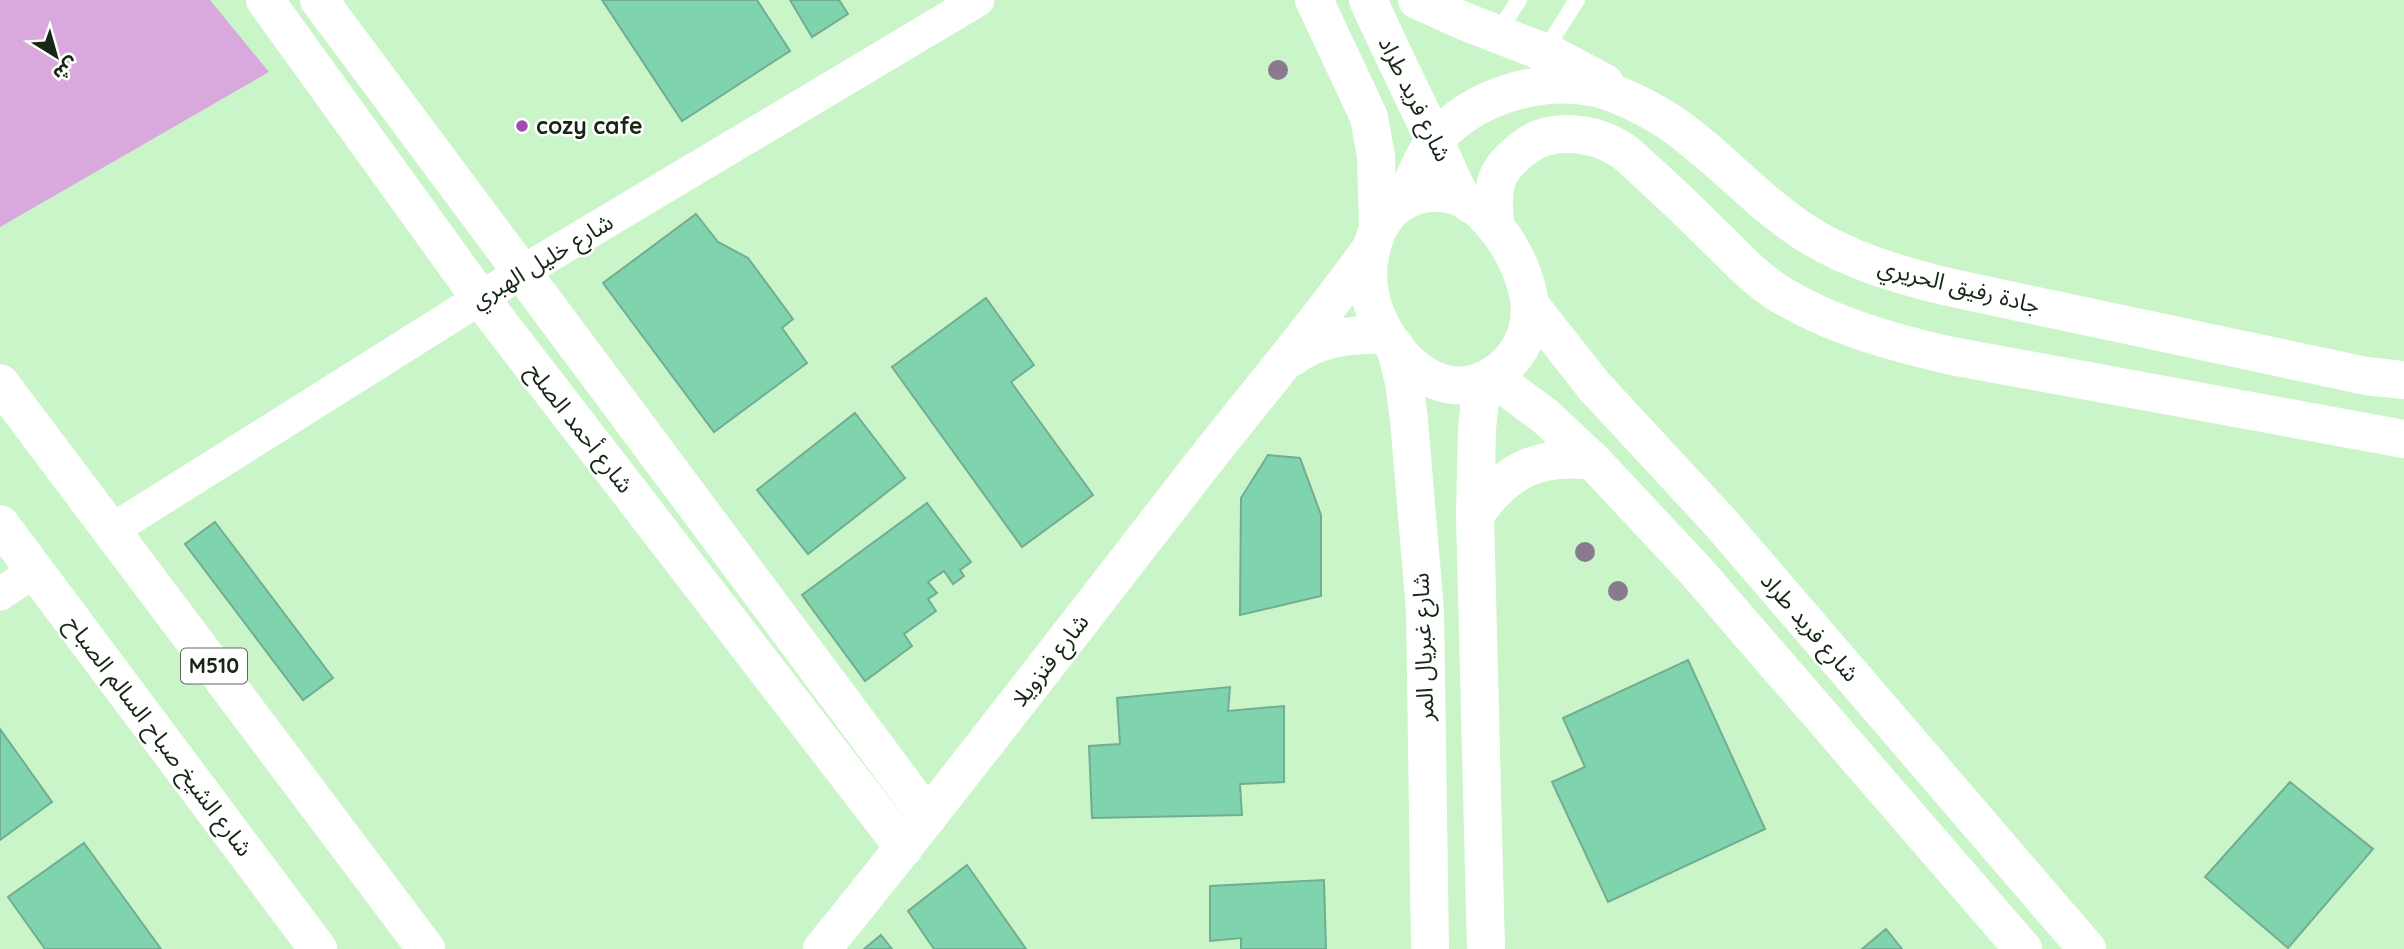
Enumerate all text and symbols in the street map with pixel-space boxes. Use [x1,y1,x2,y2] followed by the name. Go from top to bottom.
[21,21,91,91] north arrow
[1370,31,1458,167] street label: شارع فريد طراد
[49,52,84,87] text: ش
[536,111,643,140] place label: cozy cafe
[514,118,530,134] marker: cozy cafe
[465,207,620,317] street label: شارع خليل الهبري
[1874,251,2043,323] street label: جادة رفيق الحريري
[518,357,640,500] street label: شارع أحمد الصلح
[1753,566,1866,689] street label: شارع فريد طراد
[1405,572,1443,723] street label: شارع غبريال المر
[1005,608,1097,714] street label: شارع فنزويلا
[57,610,259,863] street label: شارع الشيخ صباح السالم الصباح
[181,648,247,684] road number: M510

